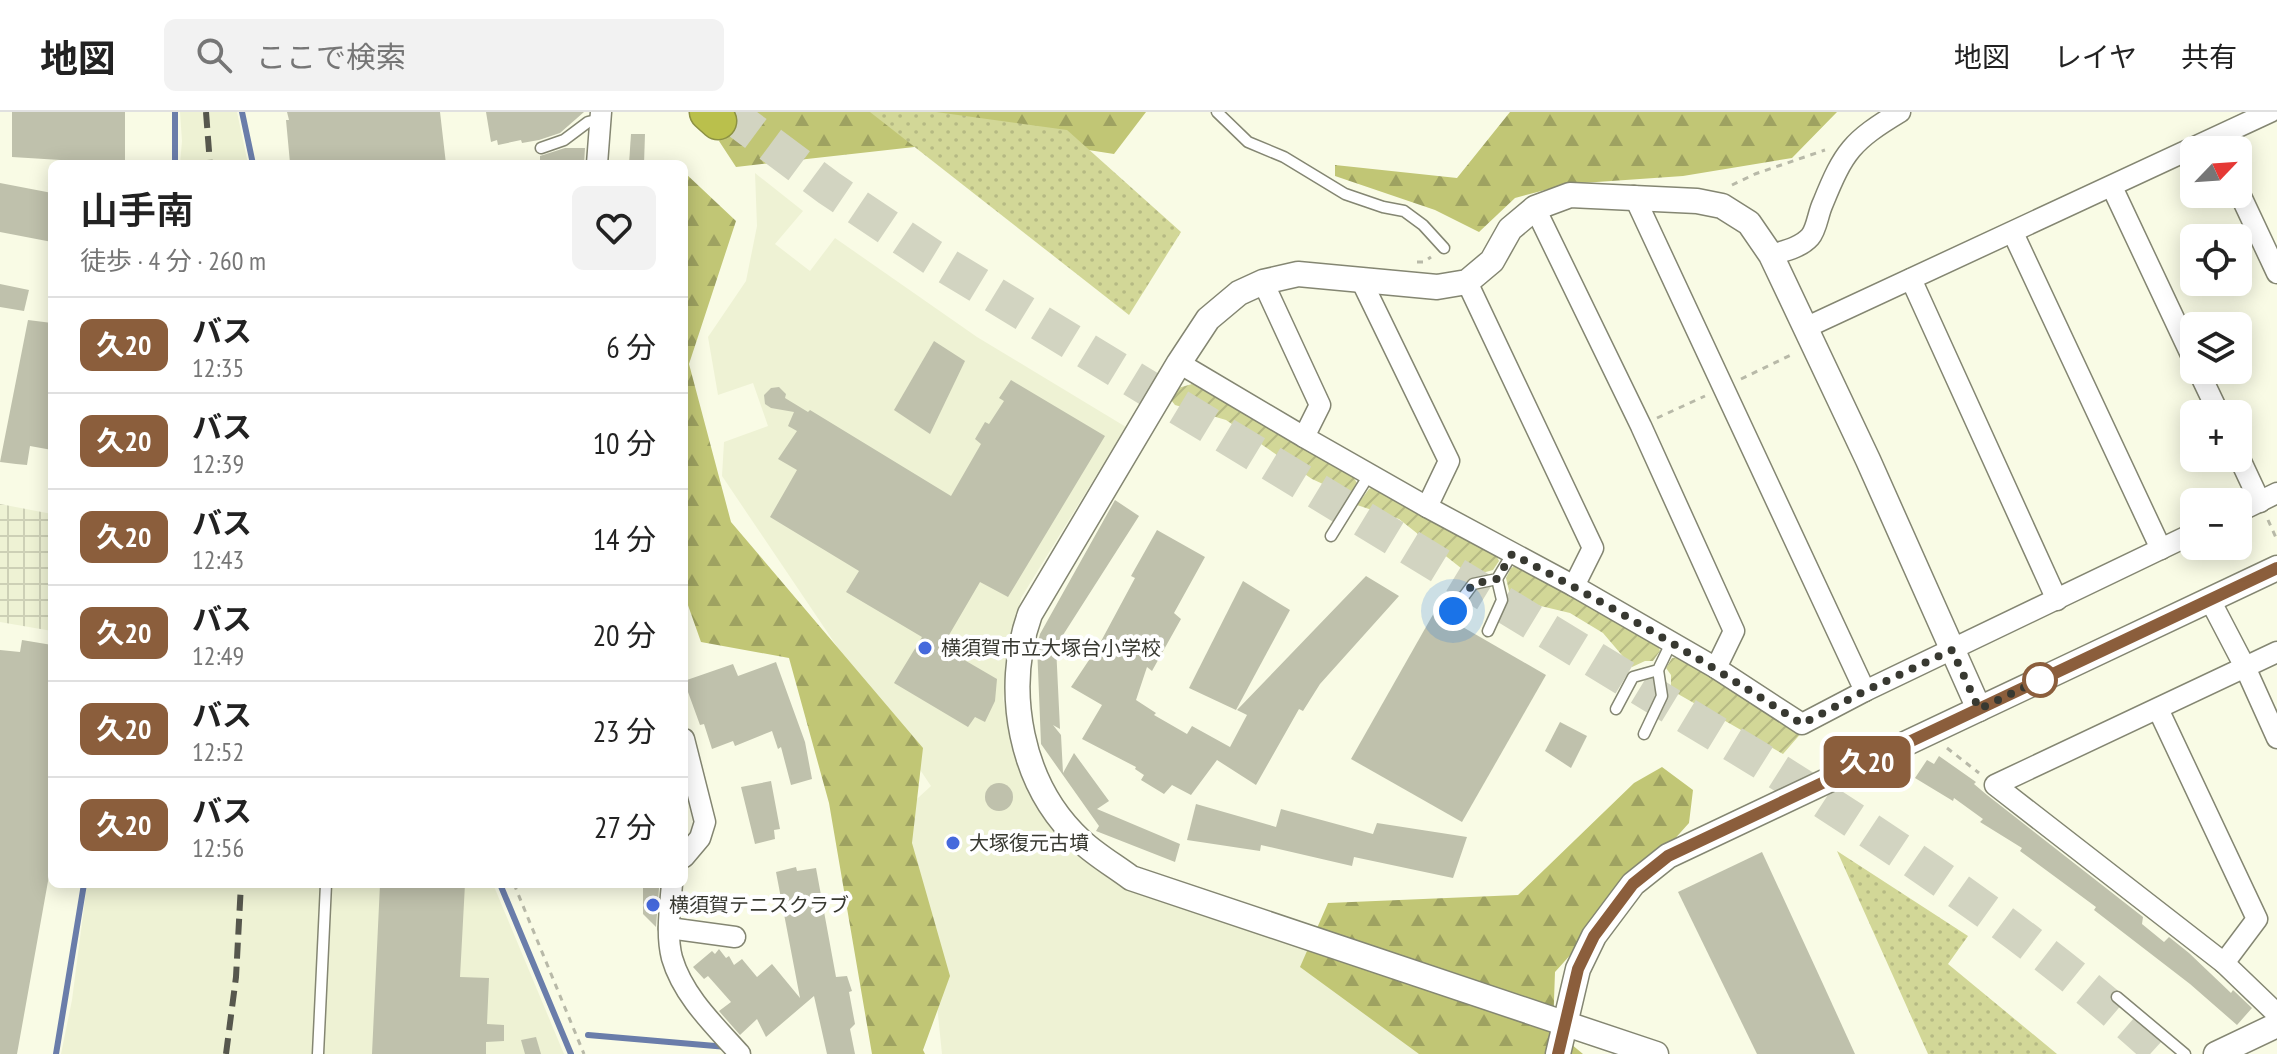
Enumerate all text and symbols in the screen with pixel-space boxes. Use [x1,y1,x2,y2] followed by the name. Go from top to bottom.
[164,19,724,91] search box
[40,33,116,82] text: 地図
[192,33,236,77] icon: search
[256,37,406,76] text: ここで検索
[1954,38,2010,75] text: 地図
[2054,38,2137,75] text: レイヤ
[2181,38,2237,75] text: 共有
[2180,136,2252,208] north arrow
[2180,136,2252,560] map controls
[80,185,194,234] text: 山手南
[572,186,656,270] button: heart
[2180,224,2252,296] button: locate
[80,244,266,277] text: 徒歩 · 4 分 · 260 m
[192,311,252,350] text: バス
[2180,312,2252,384] button: layers
[97,326,151,363] text: 久20
[606,327,656,366] text: 6 分
[192,351,244,384] text: 12:35
[2180,400,2252,472] button: +
[192,407,252,446] text: バス
[97,422,151,459] text: 久20
[593,423,656,462] text: 10 分
[192,447,244,480] text: 12:39
[2180,488,2252,560] button: −
[192,503,252,542] text: バス
[97,518,151,555] text: 久20
[593,519,656,558] text: 14 分
[192,543,244,576] text: 12:43
[1433,591,1473,631] your location
[192,599,252,638] text: バス
[97,614,151,651] text: 久20
[593,615,656,654] text: 20 分
[941,635,1161,661] place label: 横須賀市立大塚台小学校
[192,639,244,672] text: 12:49
[916,639,934,657] marker: 横須賀市立大塚台小学校
[2023,663,2057,697] unlabelled marker
[192,695,252,734] text: バス
[97,710,151,747] text: 久20
[593,711,656,750] text: 23 分
[192,735,244,768] text: 12:52
[1821,736,1913,788] line badge: 久20
[1840,743,1894,780] text: 久20
[192,791,252,830] text: バス
[97,806,151,843] text: 久20
[594,807,656,846] text: 27 分
[969,830,1089,856] place label: 大塚復元古墳
[192,831,244,864] text: 12:56
[944,834,962,852] marker: 大塚復元古墳
[669,892,849,918] place label: 横須賀テニスクラブ
[644,896,662,914] marker: 横須賀テニスクラブ

